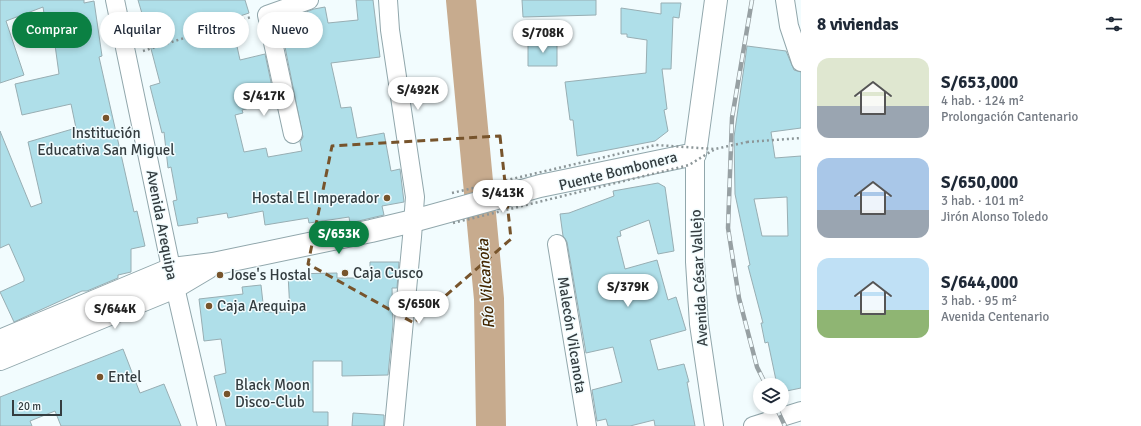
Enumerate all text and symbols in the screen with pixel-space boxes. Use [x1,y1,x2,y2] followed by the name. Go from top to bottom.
[12,12,92,48] chip: Comprar
[100,12,175,48] chip: Alquilar
[183,12,249,48] chip: Filtros
[257,12,323,48] chip: Nuevo
[1103,13,1125,35] icon: filters
[817,14,899,35] text: 8 viviendas
[510,20,576,54] pin: S/708K
[522,25,564,41] text: S/708K
[941,72,1018,93] text: S/653,000
[849,74,897,122] icon: home
[385,77,451,111] pin: S/492K
[397,82,439,98] text: S/492K
[231,83,297,117] pin: S/417K
[243,88,285,104] text: S/417K
[941,93,1024,109] text: 4 hab. · 124 m²
[941,109,1078,125] text: Prolongación Cantenario
[101,113,111,123] marker: Institución Educativa San Miguel
[37,124,175,159] place label: Institución Educativa San Miguel
[557,148,679,194] street label: Puente Bombonera
[142,168,182,282] street label: Avenida Arequipa
[941,172,1018,193] text: S/650,000
[849,174,897,222] icon: home
[470,180,536,214] pin: S/413K
[482,185,524,201] text: S/413K
[252,189,379,207] place label: Hostal El Imperador
[382,193,392,203] marker: Hostal El Imperador
[941,193,1024,209] text: 3 hab. · 101 m²
[686,209,712,347] street label: Avenida César Vallejo
[941,209,1048,225] text: Jirón Alonso Toledo
[306,221,372,255] pin: S/653K
[318,226,360,242] text: S/653K
[473,237,499,330] water label: Río Vilcanota
[353,264,423,282] place label: Caja Cusco
[228,266,311,284] place label: Jose's Hostal
[340,268,350,278] marker: Caja Cusco
[215,270,225,280] marker: Jose's Hostal
[941,272,1018,293] text: S/644,000
[595,274,661,308] pin: S/379K
[849,274,897,322] icon: home
[554,275,590,395] street label: Malecón Vilcanota
[607,279,649,295] text: S/379K
[386,291,452,325] pin: S/650K
[941,293,1017,309] text: 3 hab. · 95 m²
[82,296,148,330] pin: S/644K
[398,296,440,312] text: S/650K
[217,297,306,315] place label: Caja Arequipa
[94,301,136,317] text: S/644K
[204,301,214,311] marker: Caja Arequipa
[941,309,1049,325] text: Avenida Centenario
[108,368,142,386] place label: Entel
[95,372,105,382] marker: Entel
[235,376,310,411] place label: Black Moon Disco-Club
[753,378,789,414] map controls
[753,378,789,414] button: layers
[222,389,232,399] marker: Black Moon Disco-Club
[12,398,62,417] scale bar
[18,400,41,413] text: 20 m

